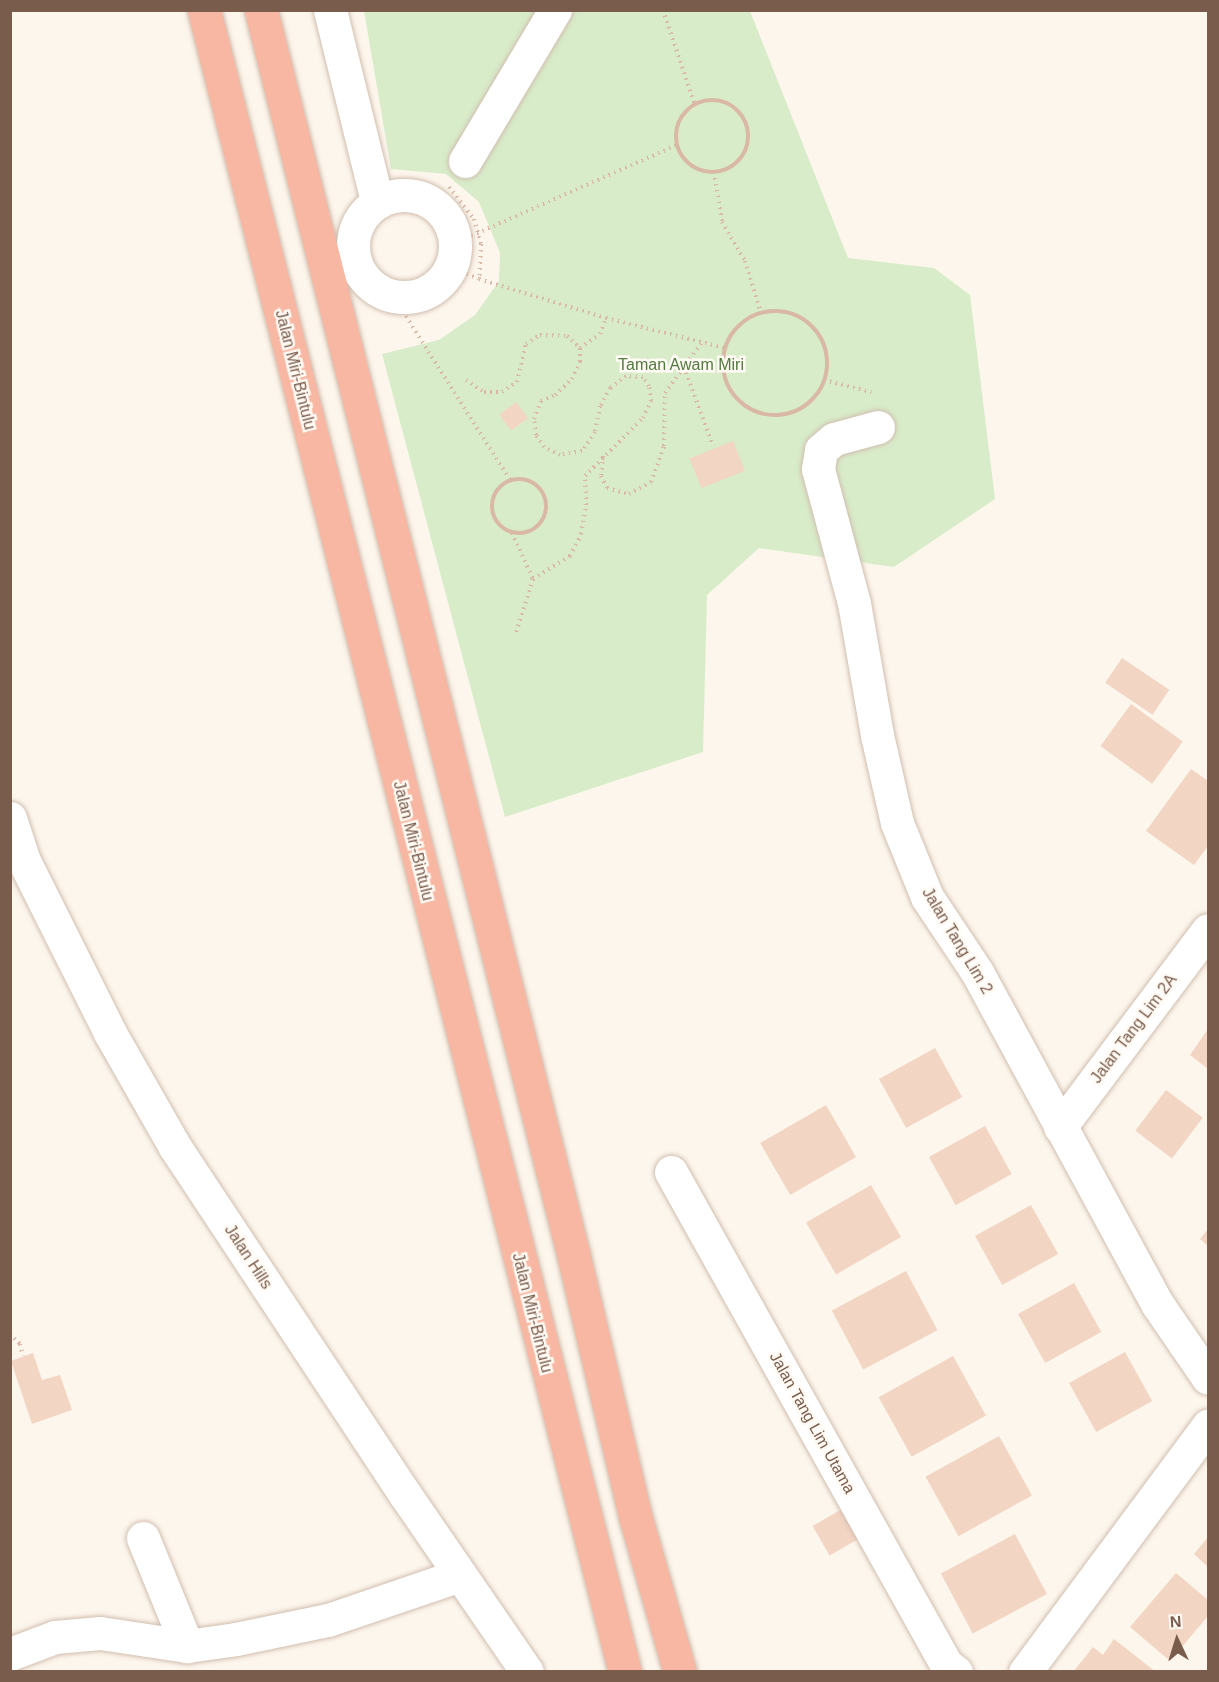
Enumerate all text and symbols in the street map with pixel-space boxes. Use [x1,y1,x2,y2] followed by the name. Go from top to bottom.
[271,308,319,432] street label: Jalan Miri-Bintulu
[618,355,744,375] park label: Taman Awam Miri
[389,779,437,903] street label: Jalan Miri-Bintulu
[918,884,996,998] street label: Jalan Tang Lim 2
[1087,971,1181,1087] street label: Jalan Tang Lim 2A
[220,1221,276,1293] street label: Jalan Hills
[508,1251,556,1375] street label: Jalan Miri-Bintulu
[765,1349,859,1497] street label: Jalan Tang Lim Utama
[1147,1610,1207,1670] north arrow
[1169,1613,1182,1630] text: N

